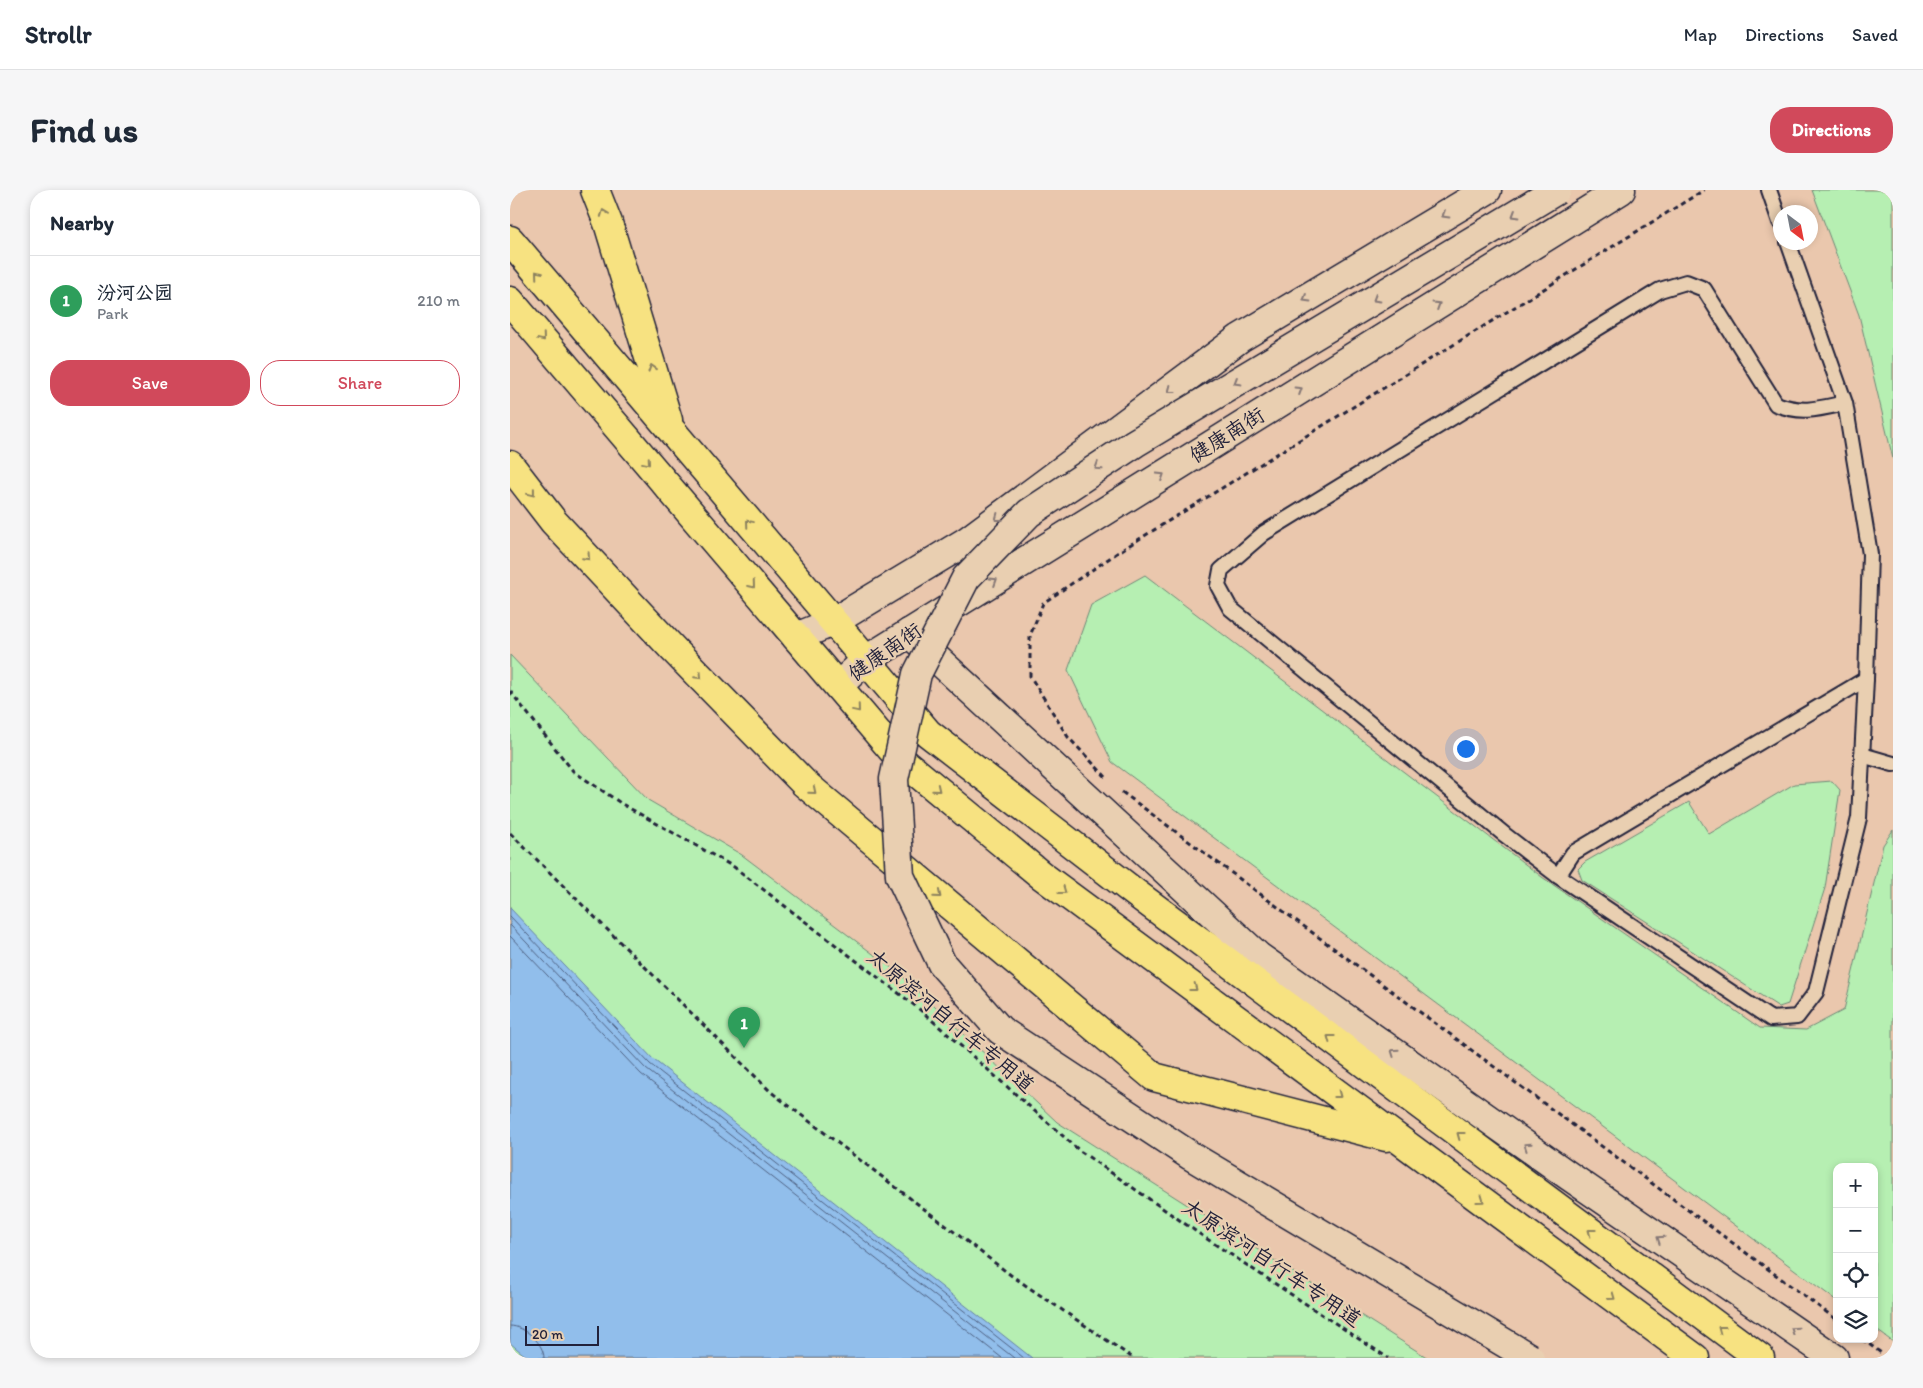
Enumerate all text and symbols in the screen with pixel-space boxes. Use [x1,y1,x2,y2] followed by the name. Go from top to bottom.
[25,20,91,49] text: Strollr
[1684,24,1717,46] text: Map
[1745,24,1824,46] text: Directions
[1852,24,1898,46] text: Saved
[1770,107,1893,153] button: Directions
[30,109,138,151] text: Find us
[1773,205,1818,250] north arrow
[600,209,610,217] one-way arrow
[1441,209,1450,219] one-way arrow
[1512,209,1521,219] one-way arrow
[50,210,114,235] text: Nearby
[535,270,544,279] one-way arrow
[97,281,173,304] text: 汾河公园
[62,291,70,310] text: 1
[417,291,460,310] text: 210 m
[1372,292,1381,302] one-way arrow
[1302,293,1311,302] one-way arrow
[1432,301,1441,311] one-way arrow
[97,304,128,323] text: Park
[536,332,544,341] one-way arrow
[50,360,250,406] button: Save
[260,360,460,406] button: Share
[648,364,658,372] one-way arrow
[1233,376,1242,386] one-way arrow
[1168,384,1177,392] one-way arrow
[1294,387,1303,397] one-way arrow
[1184,402,1269,467] street label: 健康南街
[641,456,650,465] one-way arrow
[1094,461,1104,470] one-way arrow
[1156,473,1165,483] one-way arrow
[526,487,535,497] one-way arrow
[995,512,1004,520] one-way arrow
[746,519,755,528] one-way arrow
[581,552,590,561] one-way arrow
[988,577,997,587] one-way arrow
[746,580,755,589] one-way arrow
[843,617,926,686] street label: 健康南街
[693,670,702,679] one-way arrow
[852,704,861,713] one-way arrow
[1453,736,1479,762] your location
[931,784,940,793] one-way arrow
[807,785,816,793] one-way arrow
[1057,885,1067,894] one-way arrow
[932,889,941,898] one-way arrow
[863,944,1040,1098] street label: 太原滨河自行车专用道
[1188,982,1197,990] one-way arrow
[728,1007,760,1048] pin: 1
[1326,1035,1336,1044] one-way arrow
[1390,1049,1400,1058] one-way arrow
[1332,1089,1341,1097] one-way arrow
[1456,1132,1466,1141] one-way arrow
[1523,1143,1532,1152] one-way arrow
[1833,1163,1878,1343] map controls
[1833,1163,1878,1208] button: +
[1178,1194,1366,1332] street label: 太原滨河自行车专用道
[1475,1194,1485,1203] one-way arrow
[1833,1208,1878,1253] button: −
[1587,1229,1597,1238] one-way arrow
[1656,1236,1666,1245] one-way arrow
[1833,1253,1878,1298] button: locate
[1606,1291,1616,1300] one-way arrow
[1833,1298,1878,1343] button: layers
[525,1323,599,1346] scale bar
[532,1326,563,1343] text: 20 m
[1717,1326,1727,1335] one-way arrow
[1790,1327,1799,1337] one-way arrow

